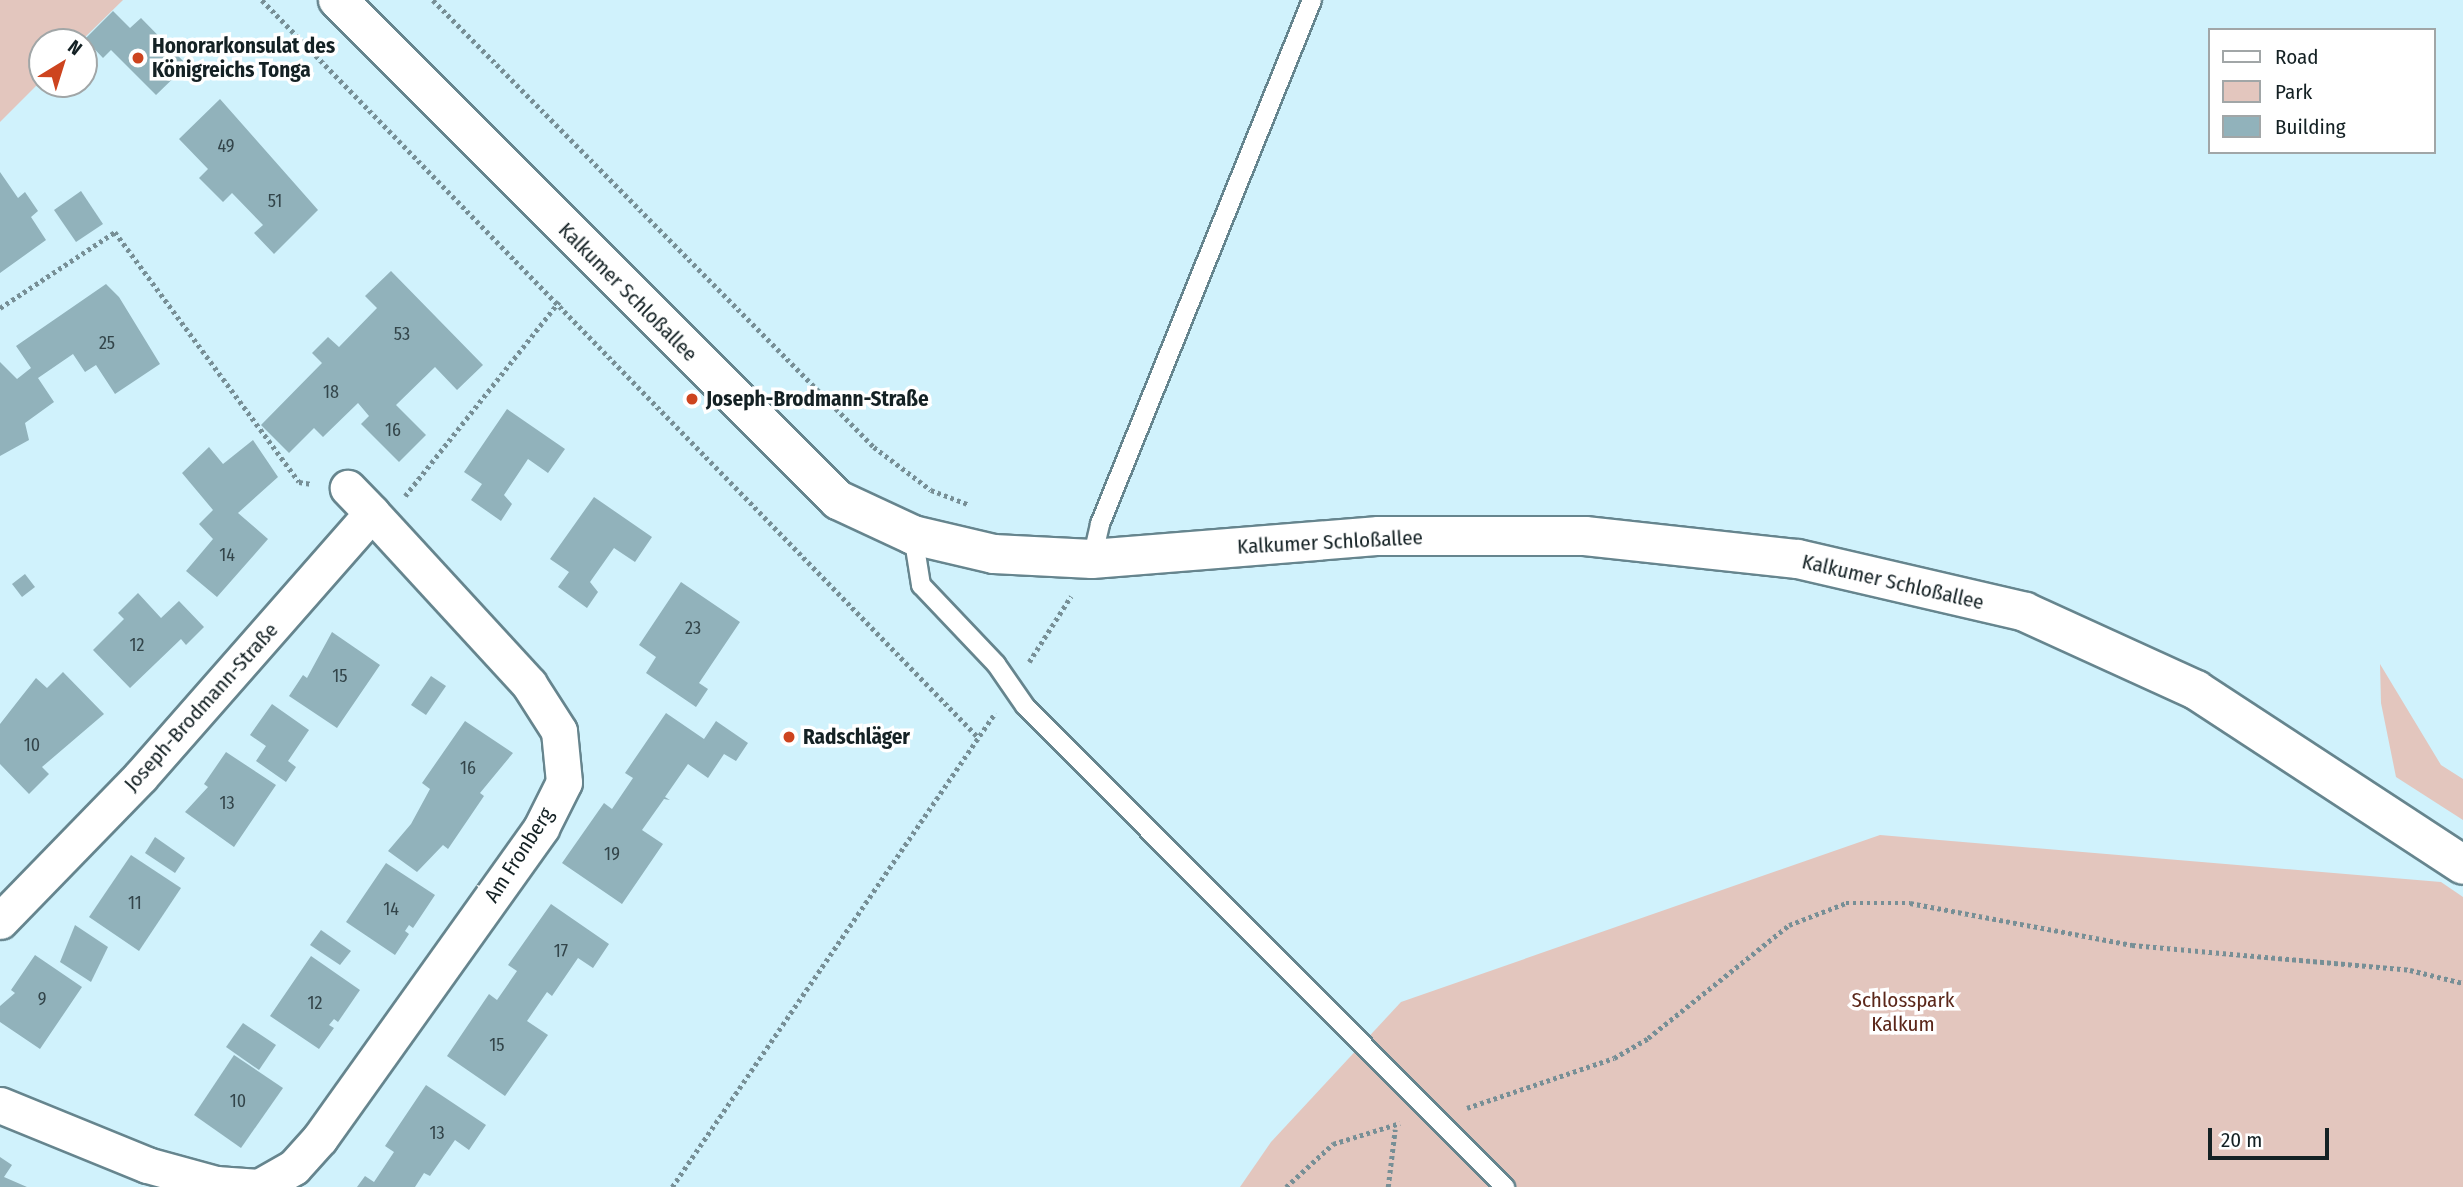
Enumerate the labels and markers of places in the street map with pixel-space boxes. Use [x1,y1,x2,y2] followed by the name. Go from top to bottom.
[152,33,335,83] place label: Honorarkonsulat des Königreichs Tonga
[130,50,146,66] marker: Honorarkonsulat des Königreichs Tonga
[706,386,929,412] place label: Joseph-Brodmann-Straße
[684,391,700,407] marker: Joseph-Brodmann-Straße
[803,724,910,750] place label: Radschläger
[781,729,797,745] marker: Radschläger

